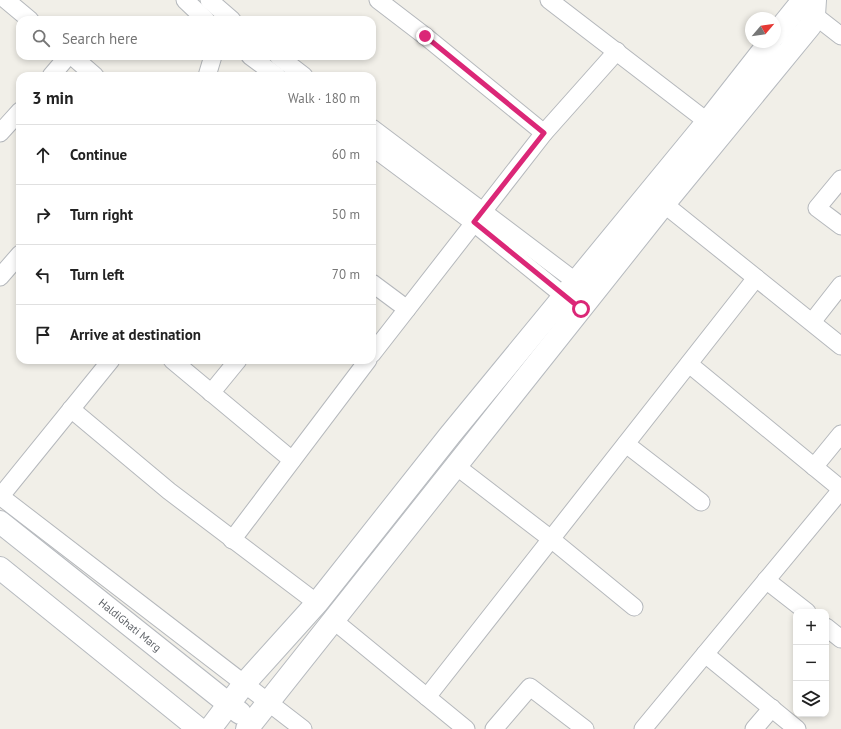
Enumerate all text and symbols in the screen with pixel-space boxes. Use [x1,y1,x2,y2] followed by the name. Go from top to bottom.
[745,12,781,48] north arrow
[16,16,376,60] search box
[30,27,52,49] icon: search
[416,27,434,45] route end
[62,29,138,48] text: Search here
[32,87,73,109] text: 3 min
[288,90,360,107] text: Walk · 180 m
[32,144,54,166] icon: ahead
[70,145,127,164] text: Continue
[332,146,360,163] text: 60 m
[32,204,54,226] icon: right
[70,205,133,224] text: Turn right
[332,206,360,223] text: 50 m
[32,264,54,286] icon: left
[70,265,124,284] text: Turn left
[332,266,360,283] text: 70 m
[572,300,590,318] route start
[32,324,54,346] icon: arrive
[70,325,201,344] text: Arrive at destination
[96,595,164,655] street label: HaldiGhati Marg
[793,609,829,717] map controls
[793,609,829,645] button: +
[793,645,829,681] button: −
[793,681,829,717] button: layers

